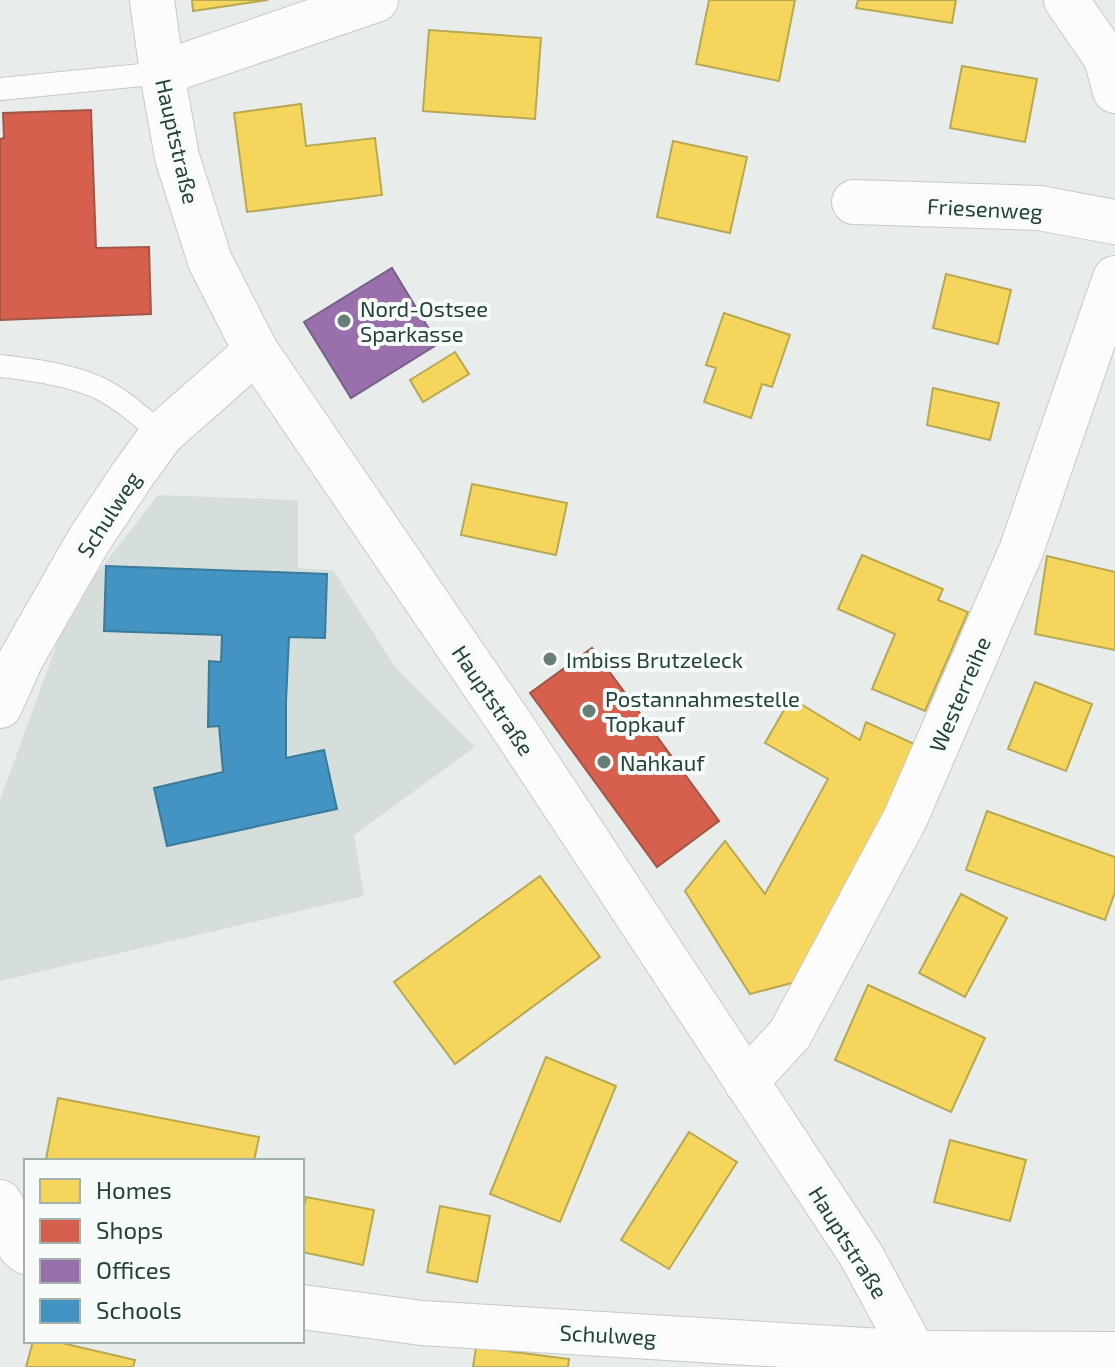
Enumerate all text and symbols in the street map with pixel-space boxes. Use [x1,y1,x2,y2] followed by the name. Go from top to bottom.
[151,76,205,206] street label: Hauptstraße
[927,192,1043,224] street label: Friesenweg
[360,295,488,346] place label: Nord-Ostsee Sparkasse
[335,312,353,330] marker: Nord-Ostsee Sparkasse
[71,466,145,562] street label: Schulweg
[923,632,995,756] street label: Westerreihe
[448,640,540,760] street label: Hauptstraße
[566,646,743,672] place label: Imbiss Brutzeleck
[541,650,559,668] marker: Imbiss Brutzeleck
[605,685,800,736] place label: Postannahmestelle Topkauf
[580,702,598,720] marker: Postannahmestelle Topkauf
[620,749,705,775] place label: Nahkauf
[595,753,613,771] marker: Nahkauf
[24,1159,304,1343] legend
[96,1175,172,1204] text: Homes
[804,1181,894,1303] street label: Hauptstraße
[96,1215,163,1244] text: Shops
[96,1255,171,1284] text: Offices
[96,1295,182,1324] text: Schools
[559,1318,657,1350] street label: Schulweg

